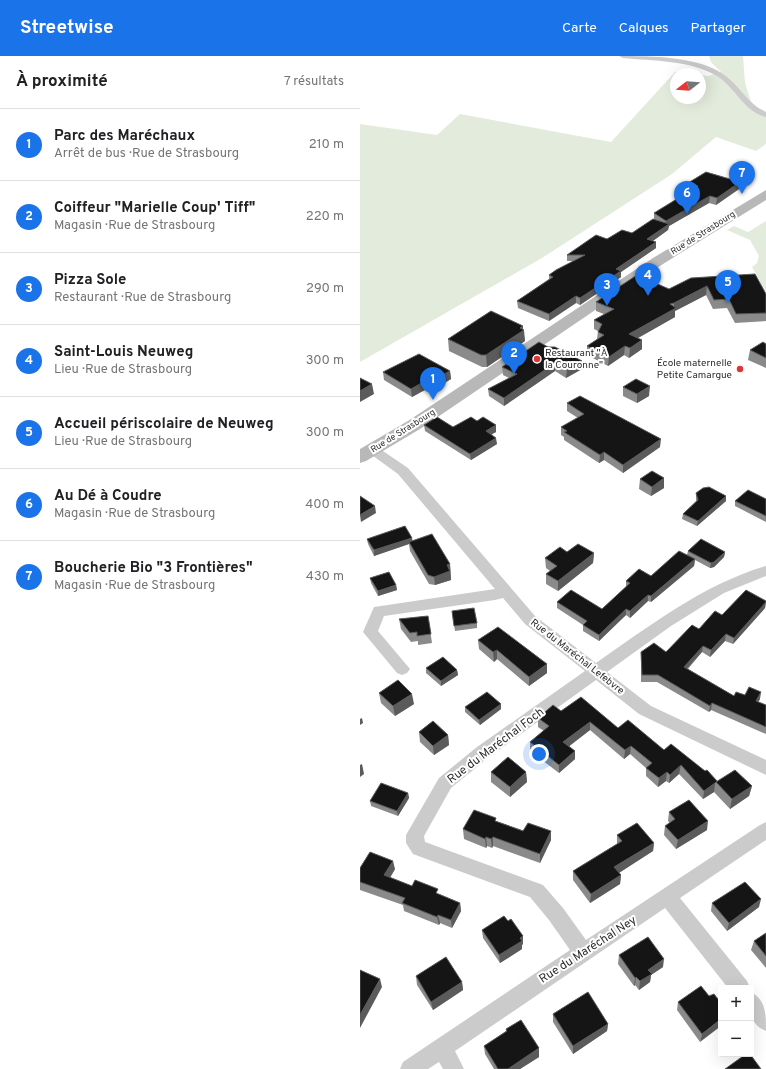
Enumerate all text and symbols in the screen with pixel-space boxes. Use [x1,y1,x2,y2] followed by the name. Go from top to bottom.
[20,16,113,40] text: Streetwise
[562,20,597,37] text: Carte
[619,20,669,37] text: Calques
[691,20,746,37] text: Partager
[670,68,706,104] north arrow
[16,71,108,93] text: À proximité
[284,74,344,90] text: 7 résultats
[54,127,195,146] text: Parc des Maréchaux
[26,137,32,153] text: 1
[309,137,344,153] text: 210 m
[54,146,239,162] text: Arrêt de bus · Rue de Strasbourg
[729,161,755,194] pin: 7
[674,181,700,214] pin: 6
[54,199,255,218] text: Coiffeur "Marielle Coup' Tiff"
[25,209,33,225] text: 2
[306,209,344,225] text: 220 m
[669,209,737,257] street label: Rue de Strasbourg
[54,218,215,234] text: Magasin · Rue de Strasbourg
[635,263,661,296] pin: 4
[715,270,741,303] pin: 5
[54,271,126,290] text: Pizza Sole
[594,273,620,306] pin: 3
[25,281,33,297] text: 3
[306,281,344,297] text: 290 m
[54,290,231,306] text: Restaurant · Rue de Strasbourg
[501,341,527,374] pin: 2
[54,343,193,362] text: Saint-Louis Neuweg
[545,347,608,372] place label: Restaurant "À la Couronne"
[25,353,33,369] text: 4
[306,353,344,369] text: 300 m
[532,354,542,364] marker: Restaurant "À la Couronne"
[657,357,732,382] place label: École maternelle Petite Camargue
[54,362,192,378] text: Lieu · Rue de Strasbourg
[735,364,745,374] marker: École maternelle Petite Camargue
[420,367,446,400] pin: 1
[369,407,437,455] street label: Rue de Strasbourg
[54,415,274,434] text: Accueil périscolaire de Neuweg
[25,425,33,441] text: 5
[306,425,344,441] text: 300 m
[54,434,192,450] text: Lieu · Rue de Strasbourg
[54,487,162,506] text: Au Dé à Coudre
[25,497,33,513] text: 6
[305,497,344,513] text: 400 m
[54,506,215,522] text: Magasin · Rue de Strasbourg
[54,559,253,578] text: Boucherie Bio "3 Frontières"
[26,569,32,585] text: 7
[306,569,344,585] text: 430 m
[54,578,215,594] text: Magasin · Rue de Strasbourg
[527,616,627,698] street label: Rue du Maréchal Lefebvre
[444,704,548,788] street label: Rue du Maréchal Foch
[529,744,549,764] your location
[536,913,640,987] street label: Rue du Maréchal Ney
[718,985,754,1057] map controls
[718,985,754,1021] button: +
[718,1021,754,1057] button: −

